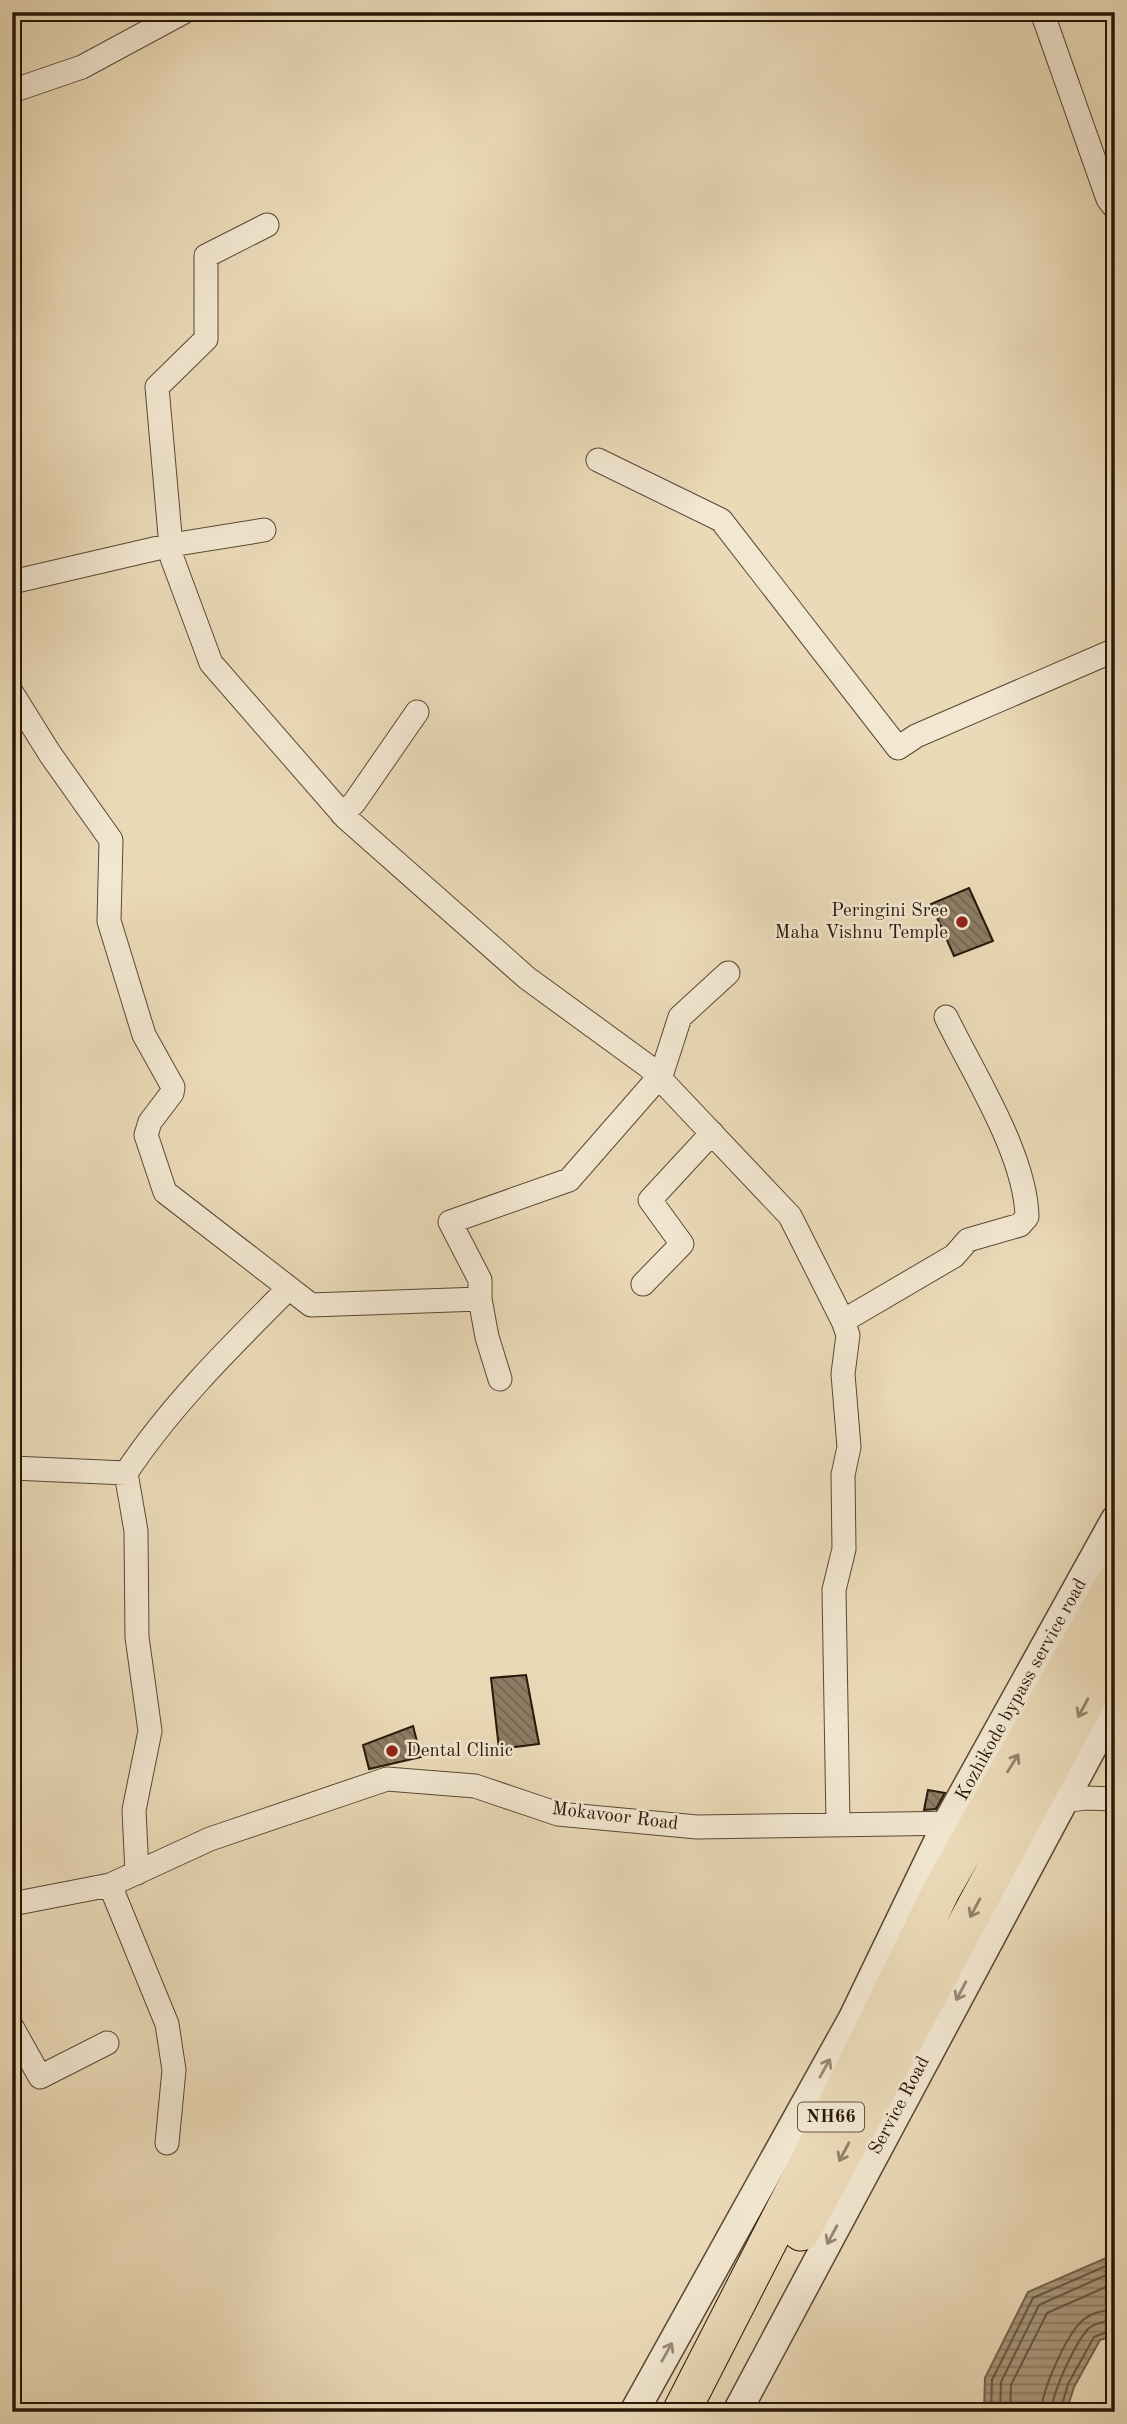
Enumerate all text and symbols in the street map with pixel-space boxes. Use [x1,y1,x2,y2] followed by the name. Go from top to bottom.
[775,902,948,943] place label: Peringini Sree Maha Vishnu Temple
[954,914,970,930] marker: Peringini Sree Maha Vishnu Temple
[953,1576,1091,1804] street label: Kozhikode bypass service road
[1075,1697,1089,1717] one-way arrow
[406,1742,513,1761] place label: Dental Clinic
[384,1743,400,1759] marker: Dental Clinic
[1006,1753,1020,1773] one-way arrow
[551,1800,679,1834] street label: Mokavoor Road
[968,1897,981,1918] one-way arrow
[953,1980,967,2001] one-way arrow
[866,2054,934,2158] street label: Service Road
[818,2058,832,2078] one-way arrow
[798,2102,864,2132] road number: NH66
[837,2141,851,2161] one-way arrow
[824,2225,838,2245] one-way arrow
[661,2342,674,2363] one-way arrow

